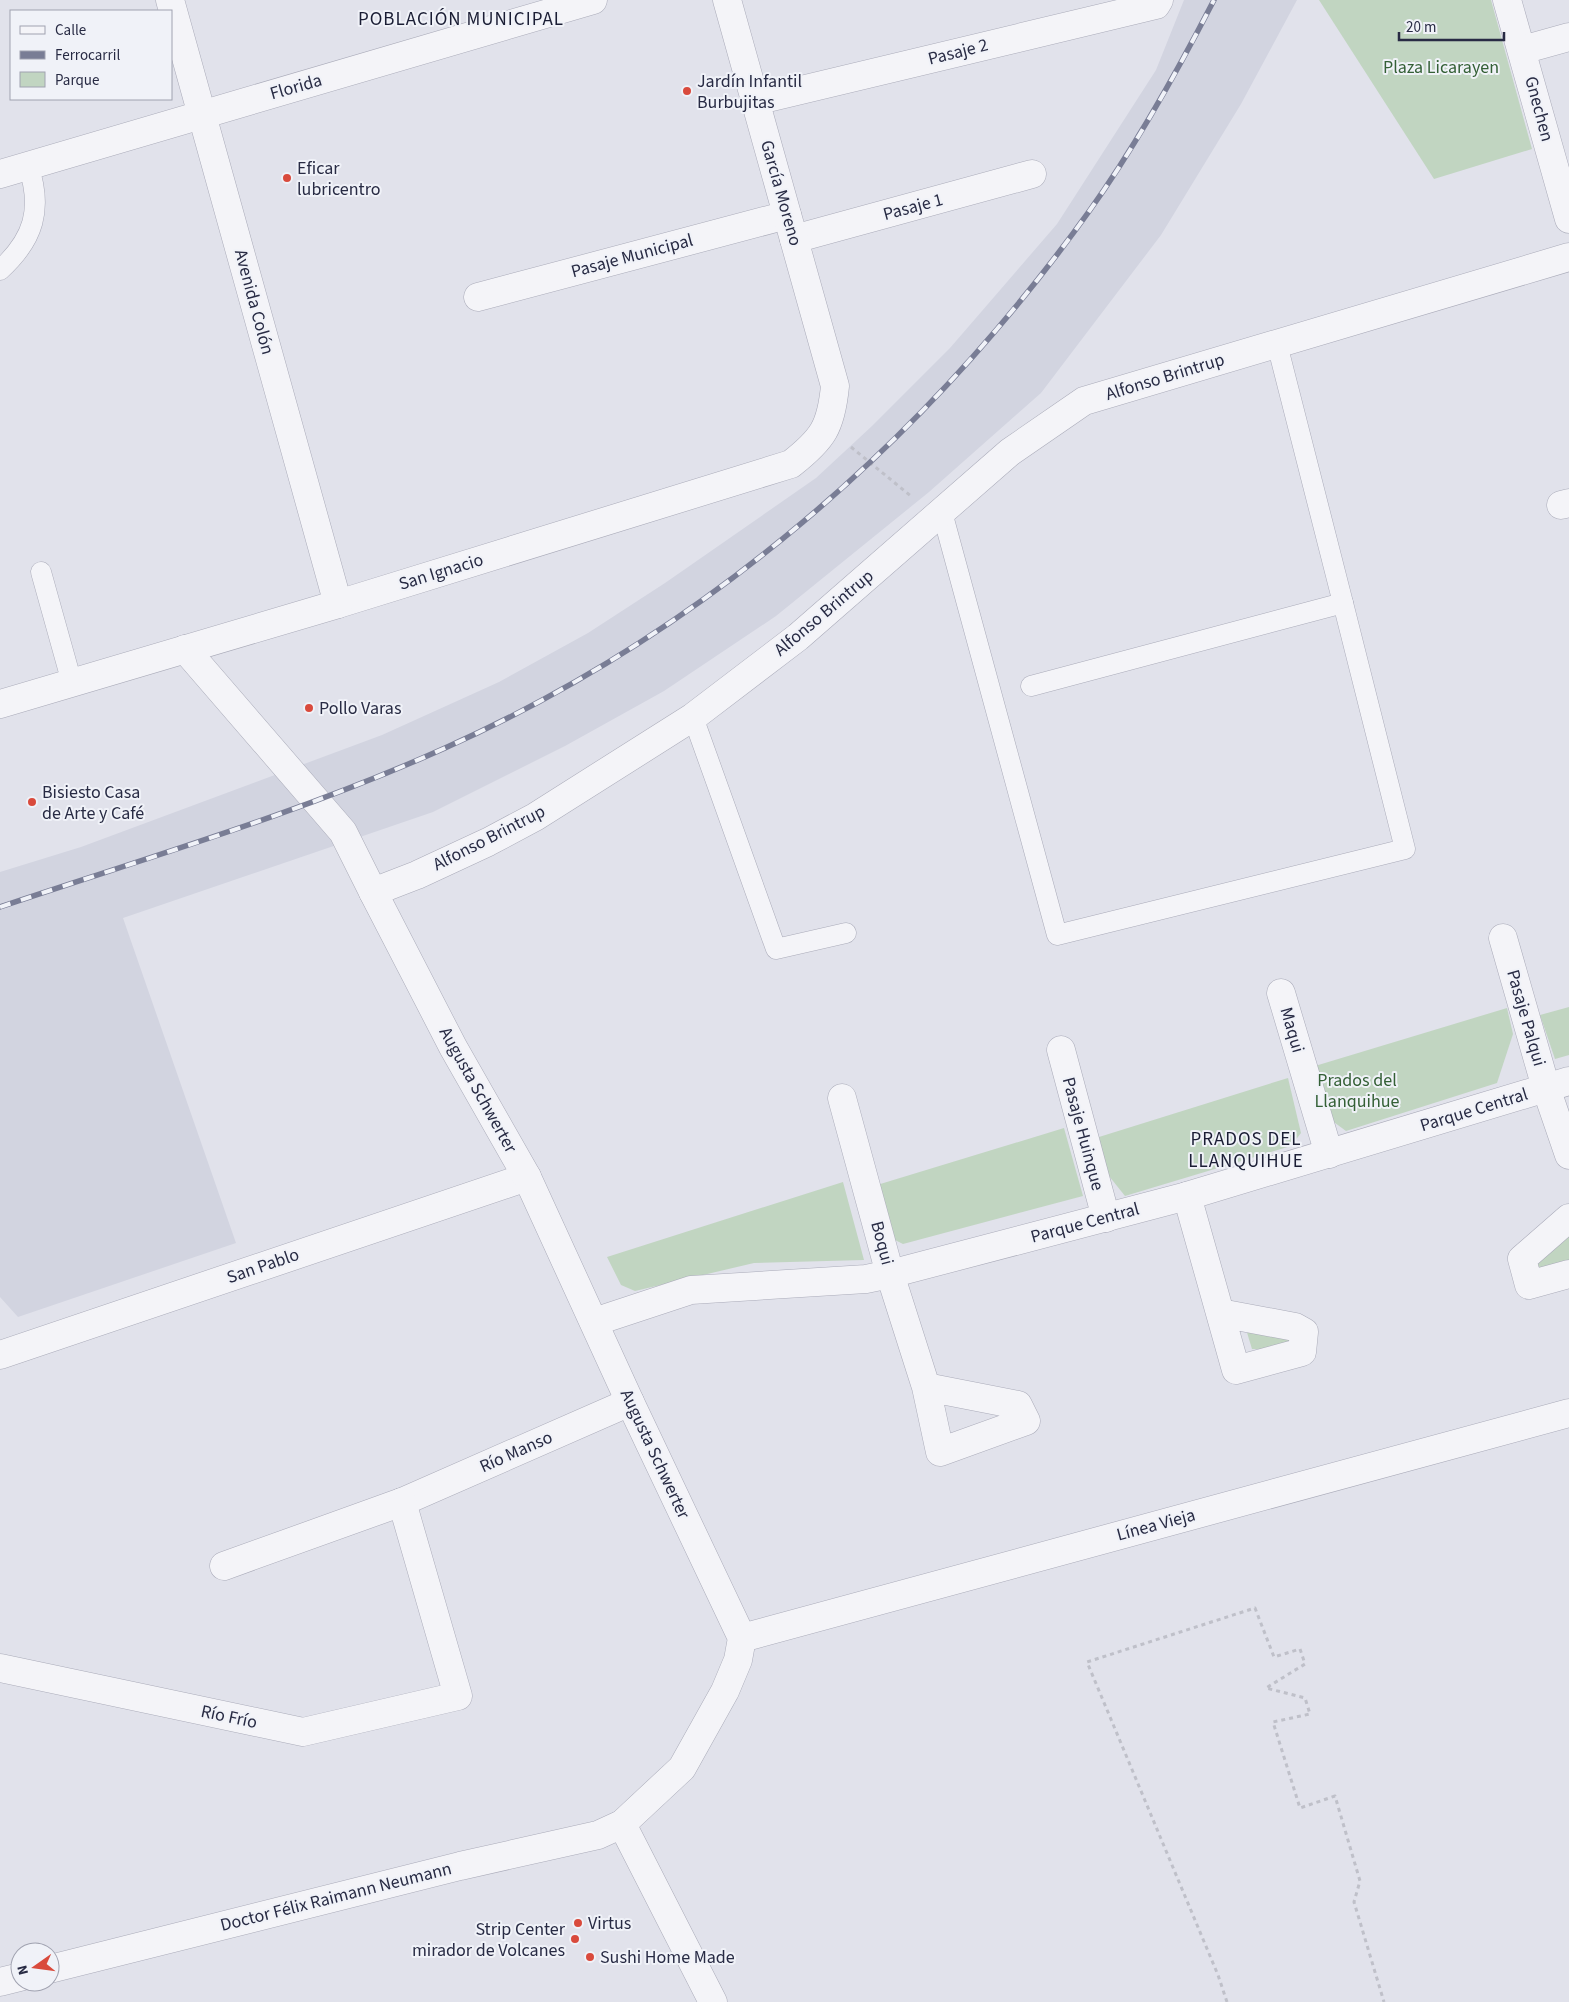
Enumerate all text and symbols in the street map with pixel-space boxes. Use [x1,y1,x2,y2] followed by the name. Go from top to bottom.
[358,6,564,33] district label: POBLACIÓN MUNICIPAL
[10,10,172,100] legend
[1399,10,1504,42] scale bar
[1406,17,1436,38] text: 20 m
[55,20,86,41] text: Calle
[925,32,991,72] street label: Pasaje 2
[55,45,120,66] text: Ferrocarril
[1383,55,1499,80] park label: Plaza Licarayen
[267,68,325,106] street label: Florida
[697,69,802,115] place label: Jardín Infantil Burbujitas
[55,70,99,91] text: Parque
[1518,74,1560,144] street label: Gnechen
[681,85,693,97] marker: Jardín Infantil Burbujitas
[754,137,808,249] street label: García Moreno
[297,156,381,202] place label: Eficar lubricentro
[281,172,293,184] marker: Eficar lubricentro
[880,187,946,227] street label: Pasaje 1
[568,228,696,284] street label: Pasaje Municipal
[228,247,280,357] street label: Avenida Colón
[1102,347,1228,407] street label: Alfonso Brintrup
[396,547,486,597] street label: San Ignacio
[769,564,879,662] street label: Alfonso Brintrup
[319,696,401,721] place label: Pollo Varas
[303,702,315,714] marker: Pollo Varas
[42,780,144,826] place label: Bisiesto Casa de Arte y Café
[26,796,38,808] marker: Bisiesto Casa de Arte y Café
[428,799,550,877] street label: Alfonso Brintrup
[1500,967,1552,1069] street label: Pasaje Palqui
[1274,1004,1310,1056] street label: Maqui
[433,1022,523,1158] street label: Augusta Schwerter
[1315,1068,1400,1114] park label: Prados del Llanquihue
[1056,1074,1110,1194] street label: Pasaje Huinque
[1417,1082,1531,1138] street label: Parque Central
[1188,1126,1304,1175] district label: PRADOS DEL LLANQUIHUE
[1028,1196,1142,1250] street label: Parque Central
[864,1218,900,1268] street label: Boqui
[224,1242,302,1290] street label: San Pablo
[614,1385,696,1524] street label: Augusta Schwerter
[476,1425,556,1479] street label: Río Manso
[1114,1503,1198,1547] street label: Línea Vieja
[199,1699,259,1735] street label: Río Frío
[218,1856,454,1938] street label: Doctor Félix Raimann Neumann
[588,1911,631,1936] place label: Virtus
[412,1917,566,1963] place label: Strip Center mirador de Volcanes
[572,1917,584,1929] marker: Virtus
[569,1933,581,1945] marker: Strip Center mirador de Volcanes
[10,1942,60,1992] north arrow
[600,1945,735,1970] place label: Sushi Home Made
[584,1951,596,1963] marker: Sushi Home Made
[13,1963,34,1977] text: N

